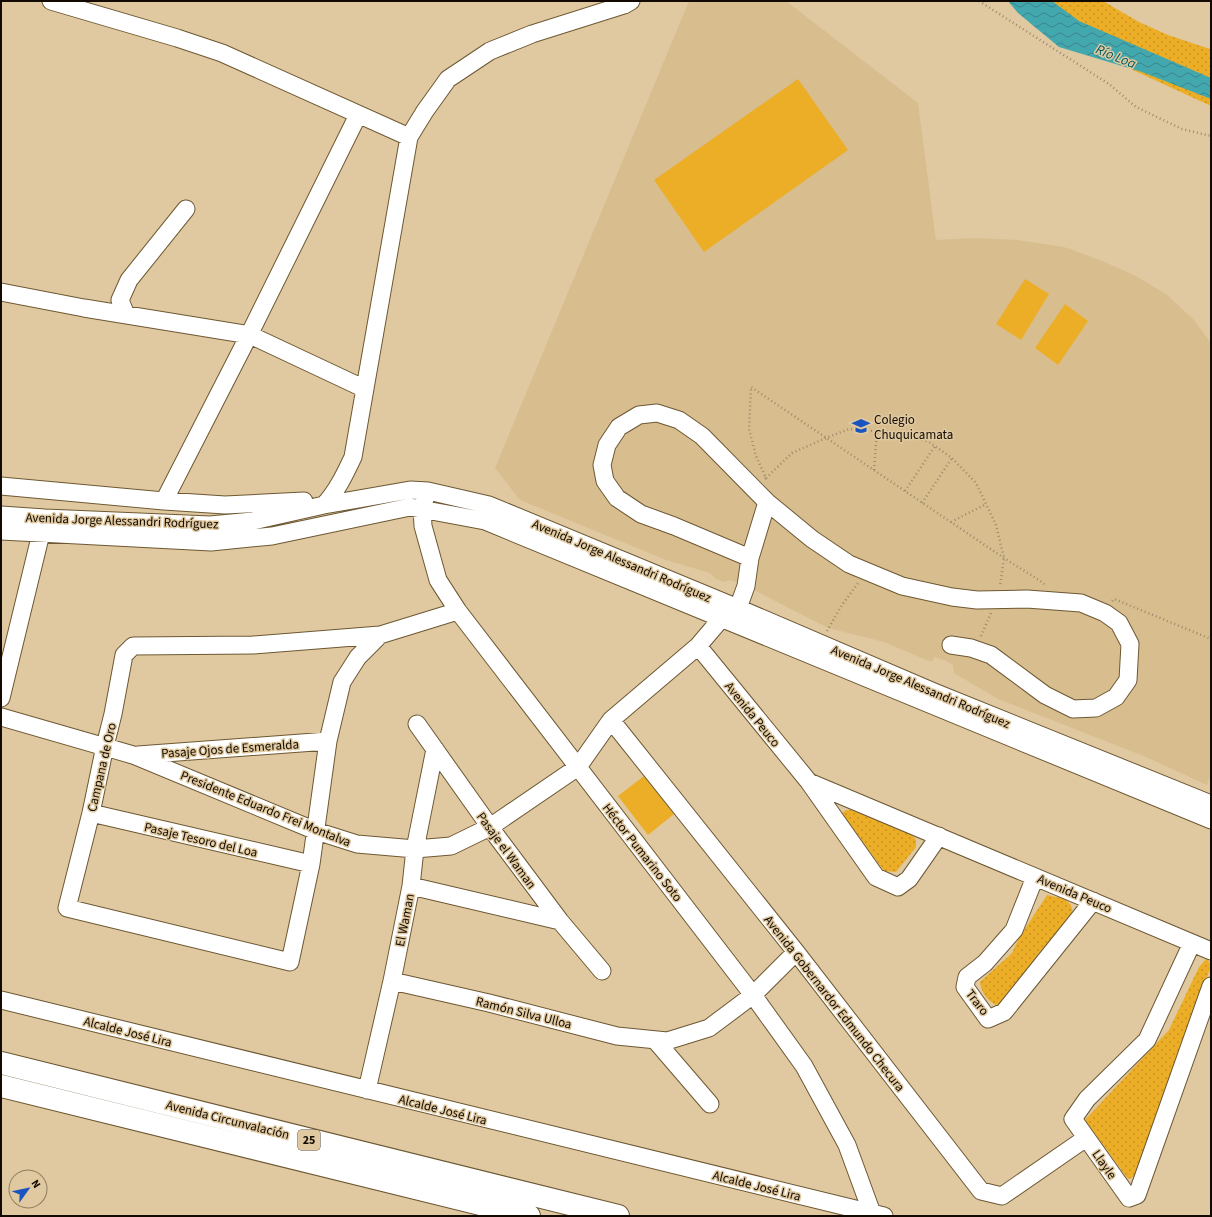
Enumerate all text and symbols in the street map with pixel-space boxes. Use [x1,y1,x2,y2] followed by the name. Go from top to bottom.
[1092,40,1139,74] water label: Río Loa
[874,411,953,444] place label: Colegio Chuquicamata
[851,416,871,436] school or university icon: Colegio Chuquicamata
[25,509,219,533] street label: Avenida Jorge Alessandri Rodríguez
[529,515,714,607] street label: Avenida Jorge Alessandri Rodríguez
[828,641,1013,733] street label: Avenida Jorge Alessandri Rodríguez
[720,678,784,751] street label: Avenida Peuco
[83,721,121,814] street label: Campana de Oro
[161,735,300,763] street label: Pasaje Ojos de Esmeralda
[178,766,354,851] street label: Presidente Eduardo Frei Montalva
[598,800,686,906] street label: Héctor Pumarino Soto
[472,808,540,893] street label: Pasaje el Waman
[142,818,259,862] street label: Pasaje Tesoro del Loa
[1035,870,1115,918] street label: Avenida Peuco
[391,892,419,948] street label: El Waman
[760,912,909,1096] street label: Avenida Gobernardor Edmundo Checura
[961,986,993,1019] street label: Traro
[474,992,574,1034] street label: Ramón Silva Ulloa
[82,1012,174,1052] street label: Alcalde José Lira
[397,1090,489,1130] street label: Alcalde José Lira
[164,1096,291,1144] street label: Avenida Circunvalación
[298,1130,320,1150] road number: 25
[1088,1146,1121,1183] street label: Llayle
[711,1166,803,1206] street label: Alcalde José Lira
[8,1169,48,1209] north arrow
[28,1177,44,1191] text: N

